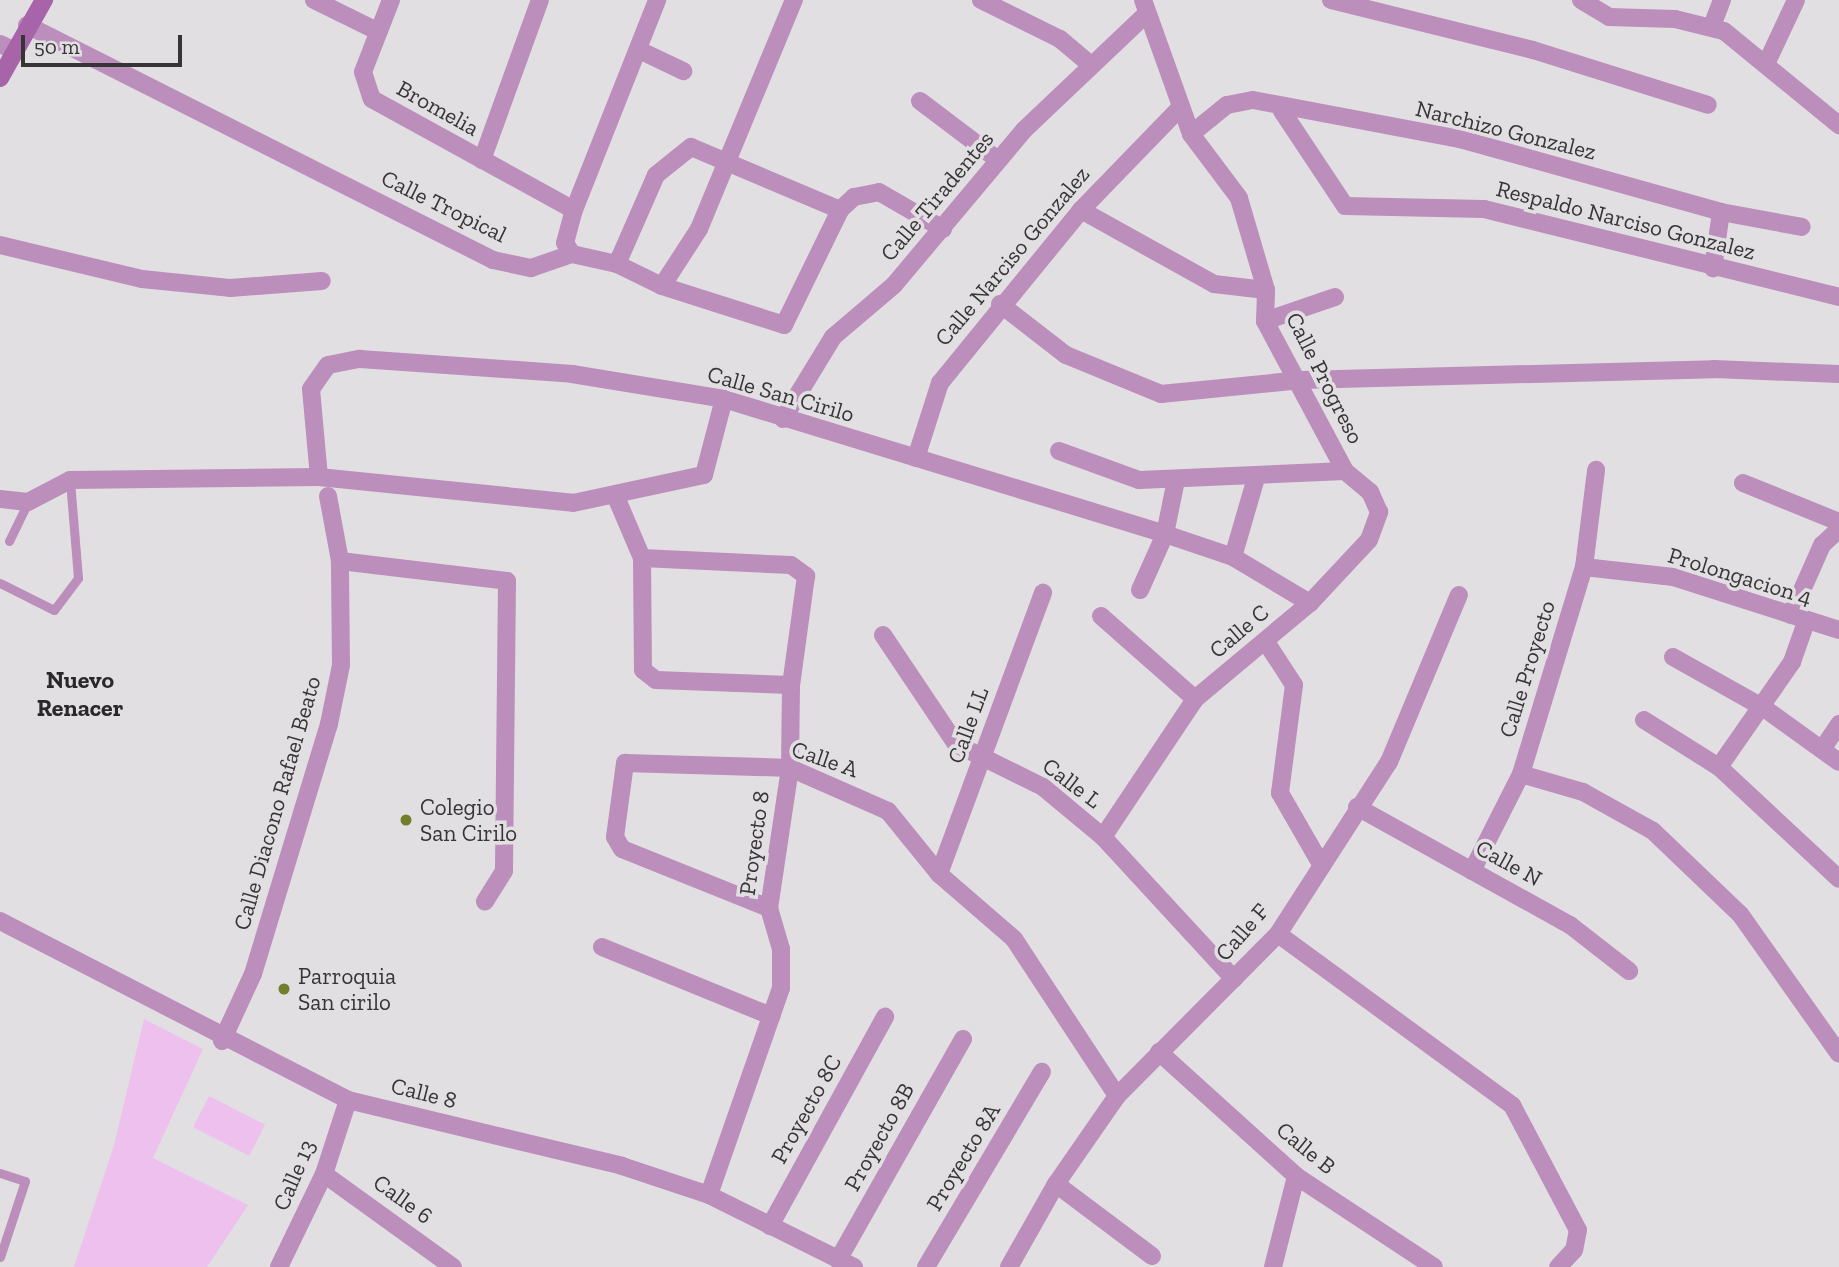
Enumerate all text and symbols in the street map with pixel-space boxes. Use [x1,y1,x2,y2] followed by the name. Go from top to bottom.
[24,21,186,65] scale bar
[34,34,80,59] text: 50 m
[392,74,484,142] street label: Bromelia
[1413,94,1599,166] street label: Narchizo Gonzalez
[874,125,1000,267] street label: Calle Tiradentes
[929,161,1095,351] street label: Calle Narciso Gonzalez
[377,164,511,248] street label: Calle Tropical
[1494,174,1758,266] street label: Respaldo Narciso Gonzalez
[1280,308,1370,448] street label: Calle Progreso
[704,360,858,428] street label: Calle San Cirilo
[1665,541,1815,611] street label: Prolongacion 4
[1493,597,1561,741] street label: Calle Proyecto
[1204,598,1274,664] street label: Calle C
[37,666,123,722] district label: Nuevo Renacer
[228,673,326,933] street label: Calle Diacono Rafael Beato
[941,683,995,767] street label: Calle LL
[788,735,862,783] street label: Calle A
[1037,752,1107,814] street label: Calle L
[733,789,775,897] street label: Proyecto 8
[420,793,517,847] place label: Colegio San Cirilo
[398,812,414,828] marker: Colegio San Cirilo
[1471,834,1547,892] street label: Calle N
[1210,898,1274,966] street label: Calle F
[298,962,396,1016] place label: Parroquia San cirilo
[276,981,292,997] marker: Parroquia San cirilo
[765,1050,847,1168] street label: Proyecto 8C
[388,1072,460,1114] street label: Calle 8
[838,1078,920,1196] street label: Proyecto 8B
[920,1098,1006,1216] street label: Proyecto 8A
[1271,1116,1341,1180] street label: Calle B
[267,1135,321,1215] street label: Calle 13
[368,1168,438,1230] street label: Calle 6

